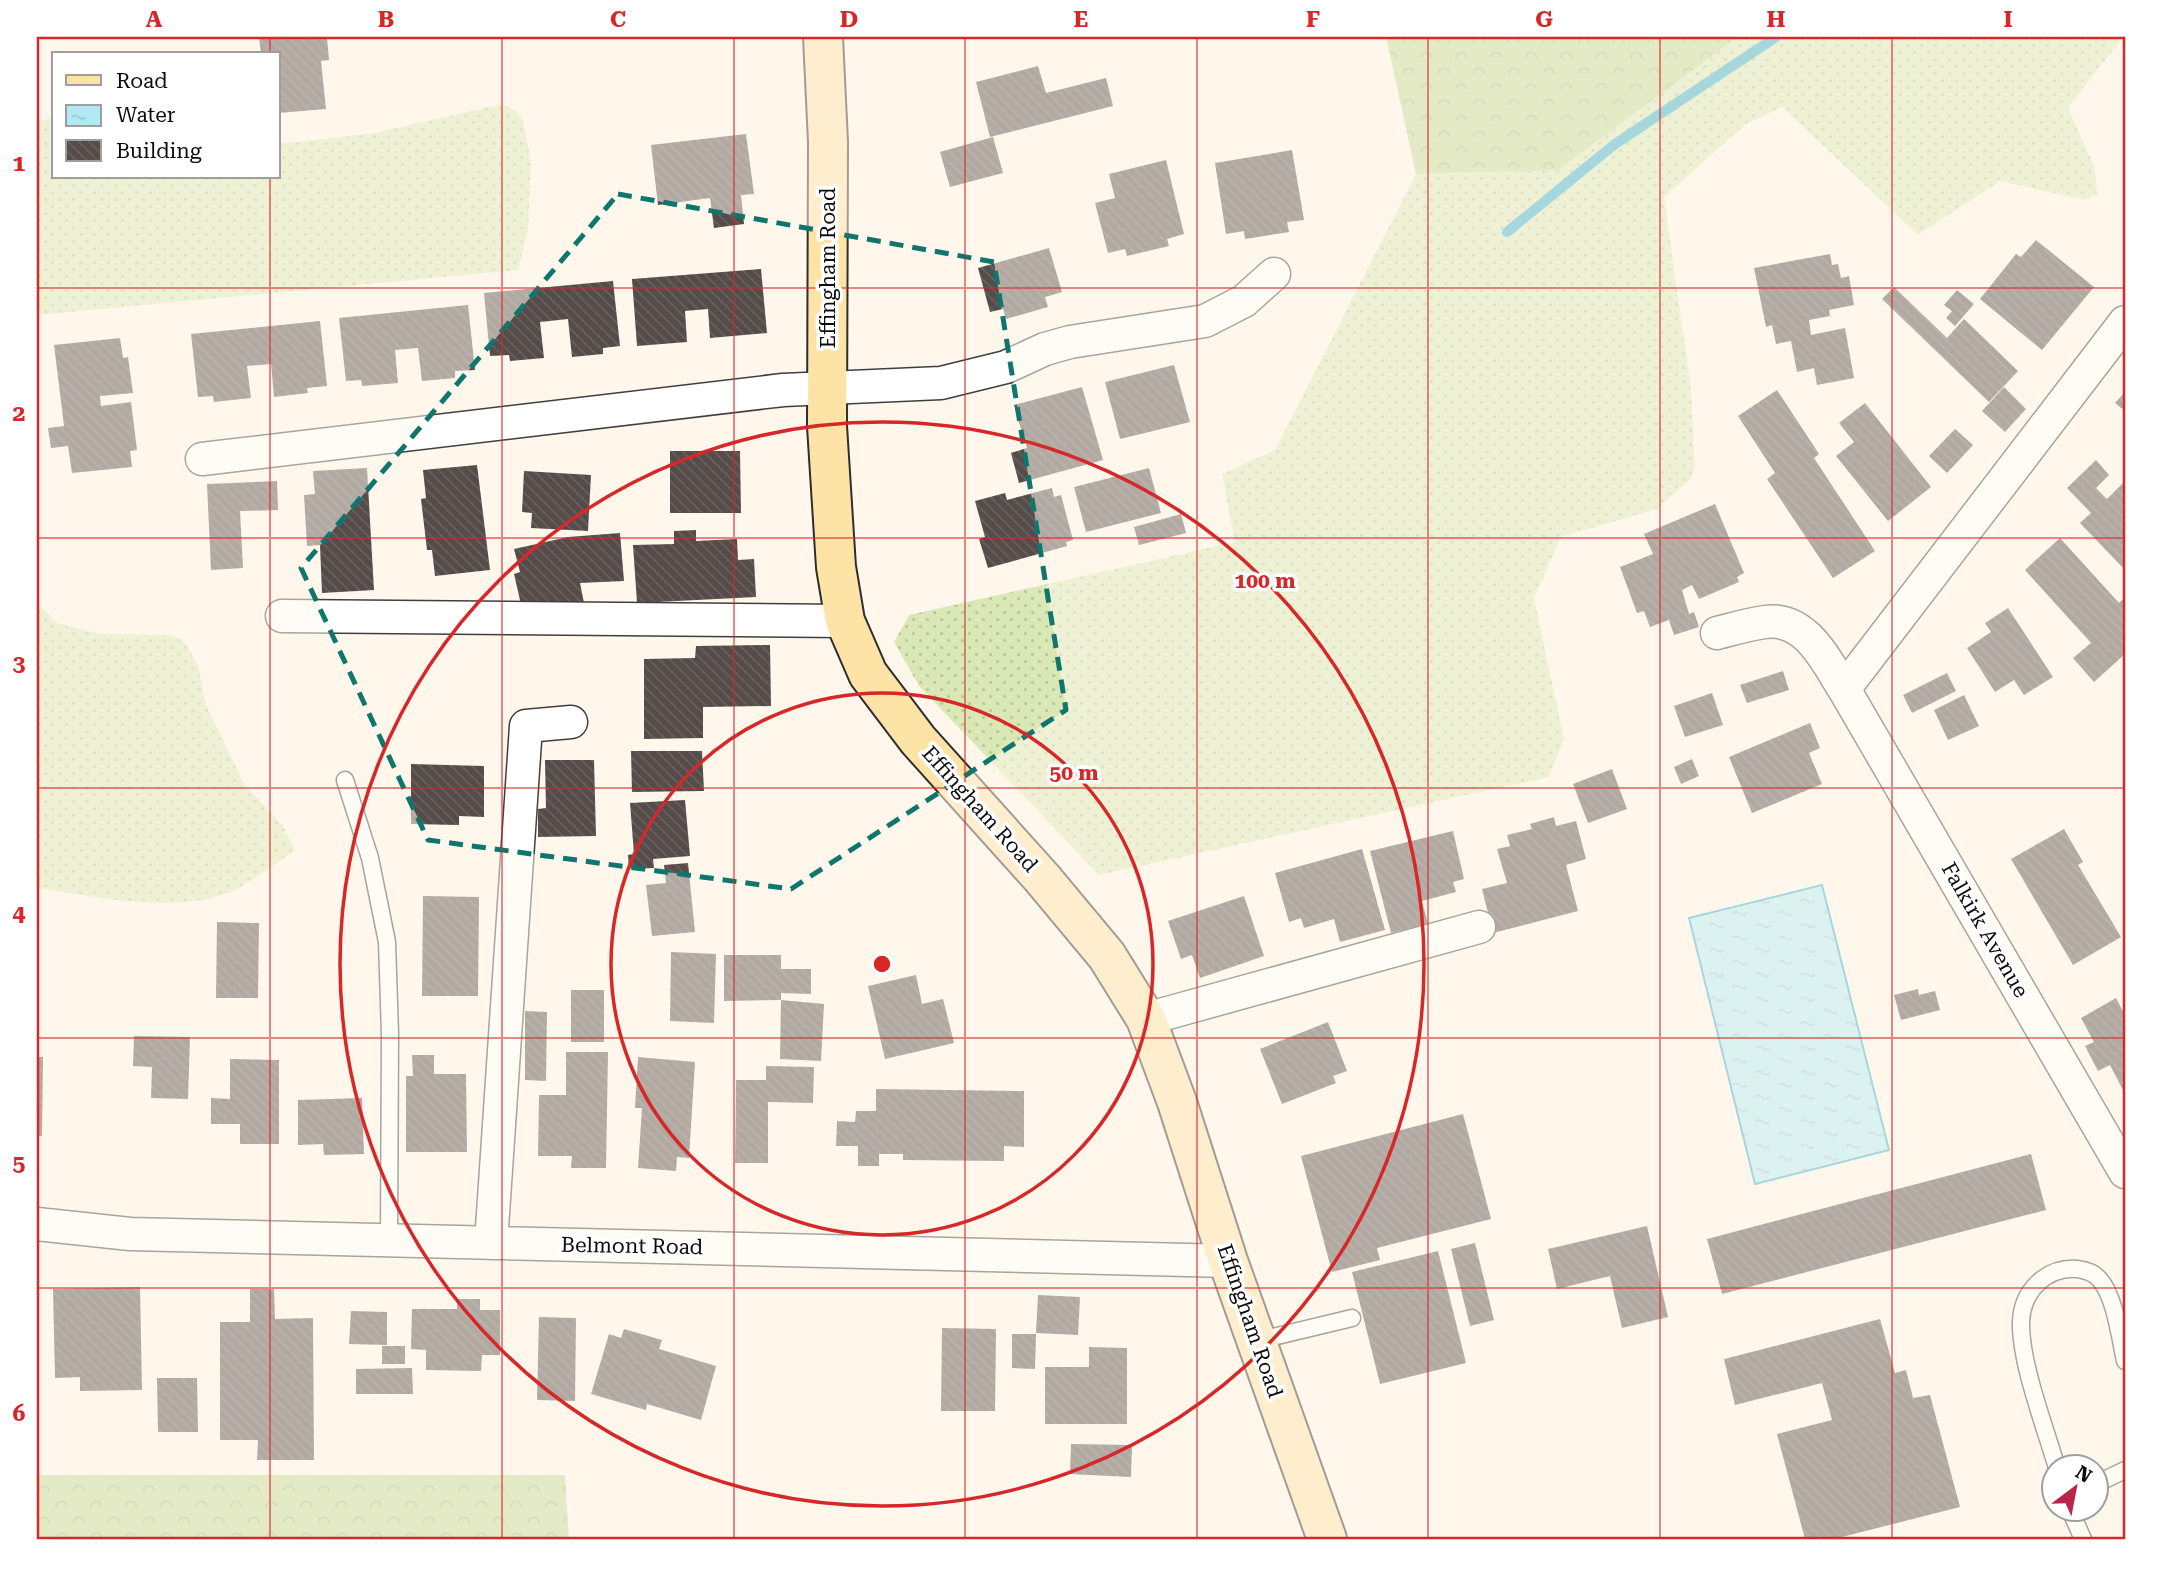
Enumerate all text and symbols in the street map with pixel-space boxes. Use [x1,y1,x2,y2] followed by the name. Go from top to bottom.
[146,6,163,33] text: A
[378,6,394,33] text: B
[610,6,626,33] text: C
[840,6,858,33] text: D
[1074,6,1088,33] text: E
[1306,6,1320,33] text: F
[1535,6,1553,33] text: G
[1767,6,1786,33] text: H
[2003,6,2013,33] text: I
[52,52,280,178] legend
[116,69,168,93] text: Road
[116,103,176,127] text: Water
[116,139,202,163] text: Building
[13,150,26,177] text: 1
[816,187,840,348] street label: Effingham Road
[13,400,25,427] text: 2
[1235,569,1295,593] text: 100 m
[13,650,26,677] text: 3
[917,741,1043,877] street label: Effingham Road
[1049,761,1099,785] text: 50 m
[1937,858,2033,1002] street label: Falkirk Avenue
[13,900,26,927] text: 4
[870,952,894,976] centre of rings
[13,1150,26,1177] text: 5
[561,1233,704,1259] street label: Belmont Road
[1212,1241,1288,1401] street label: Effingham Road
[13,1400,26,1427] text: 6
[2039,1454,2110,1524] north arrow
[2071,1460,2096,1488] text: N

